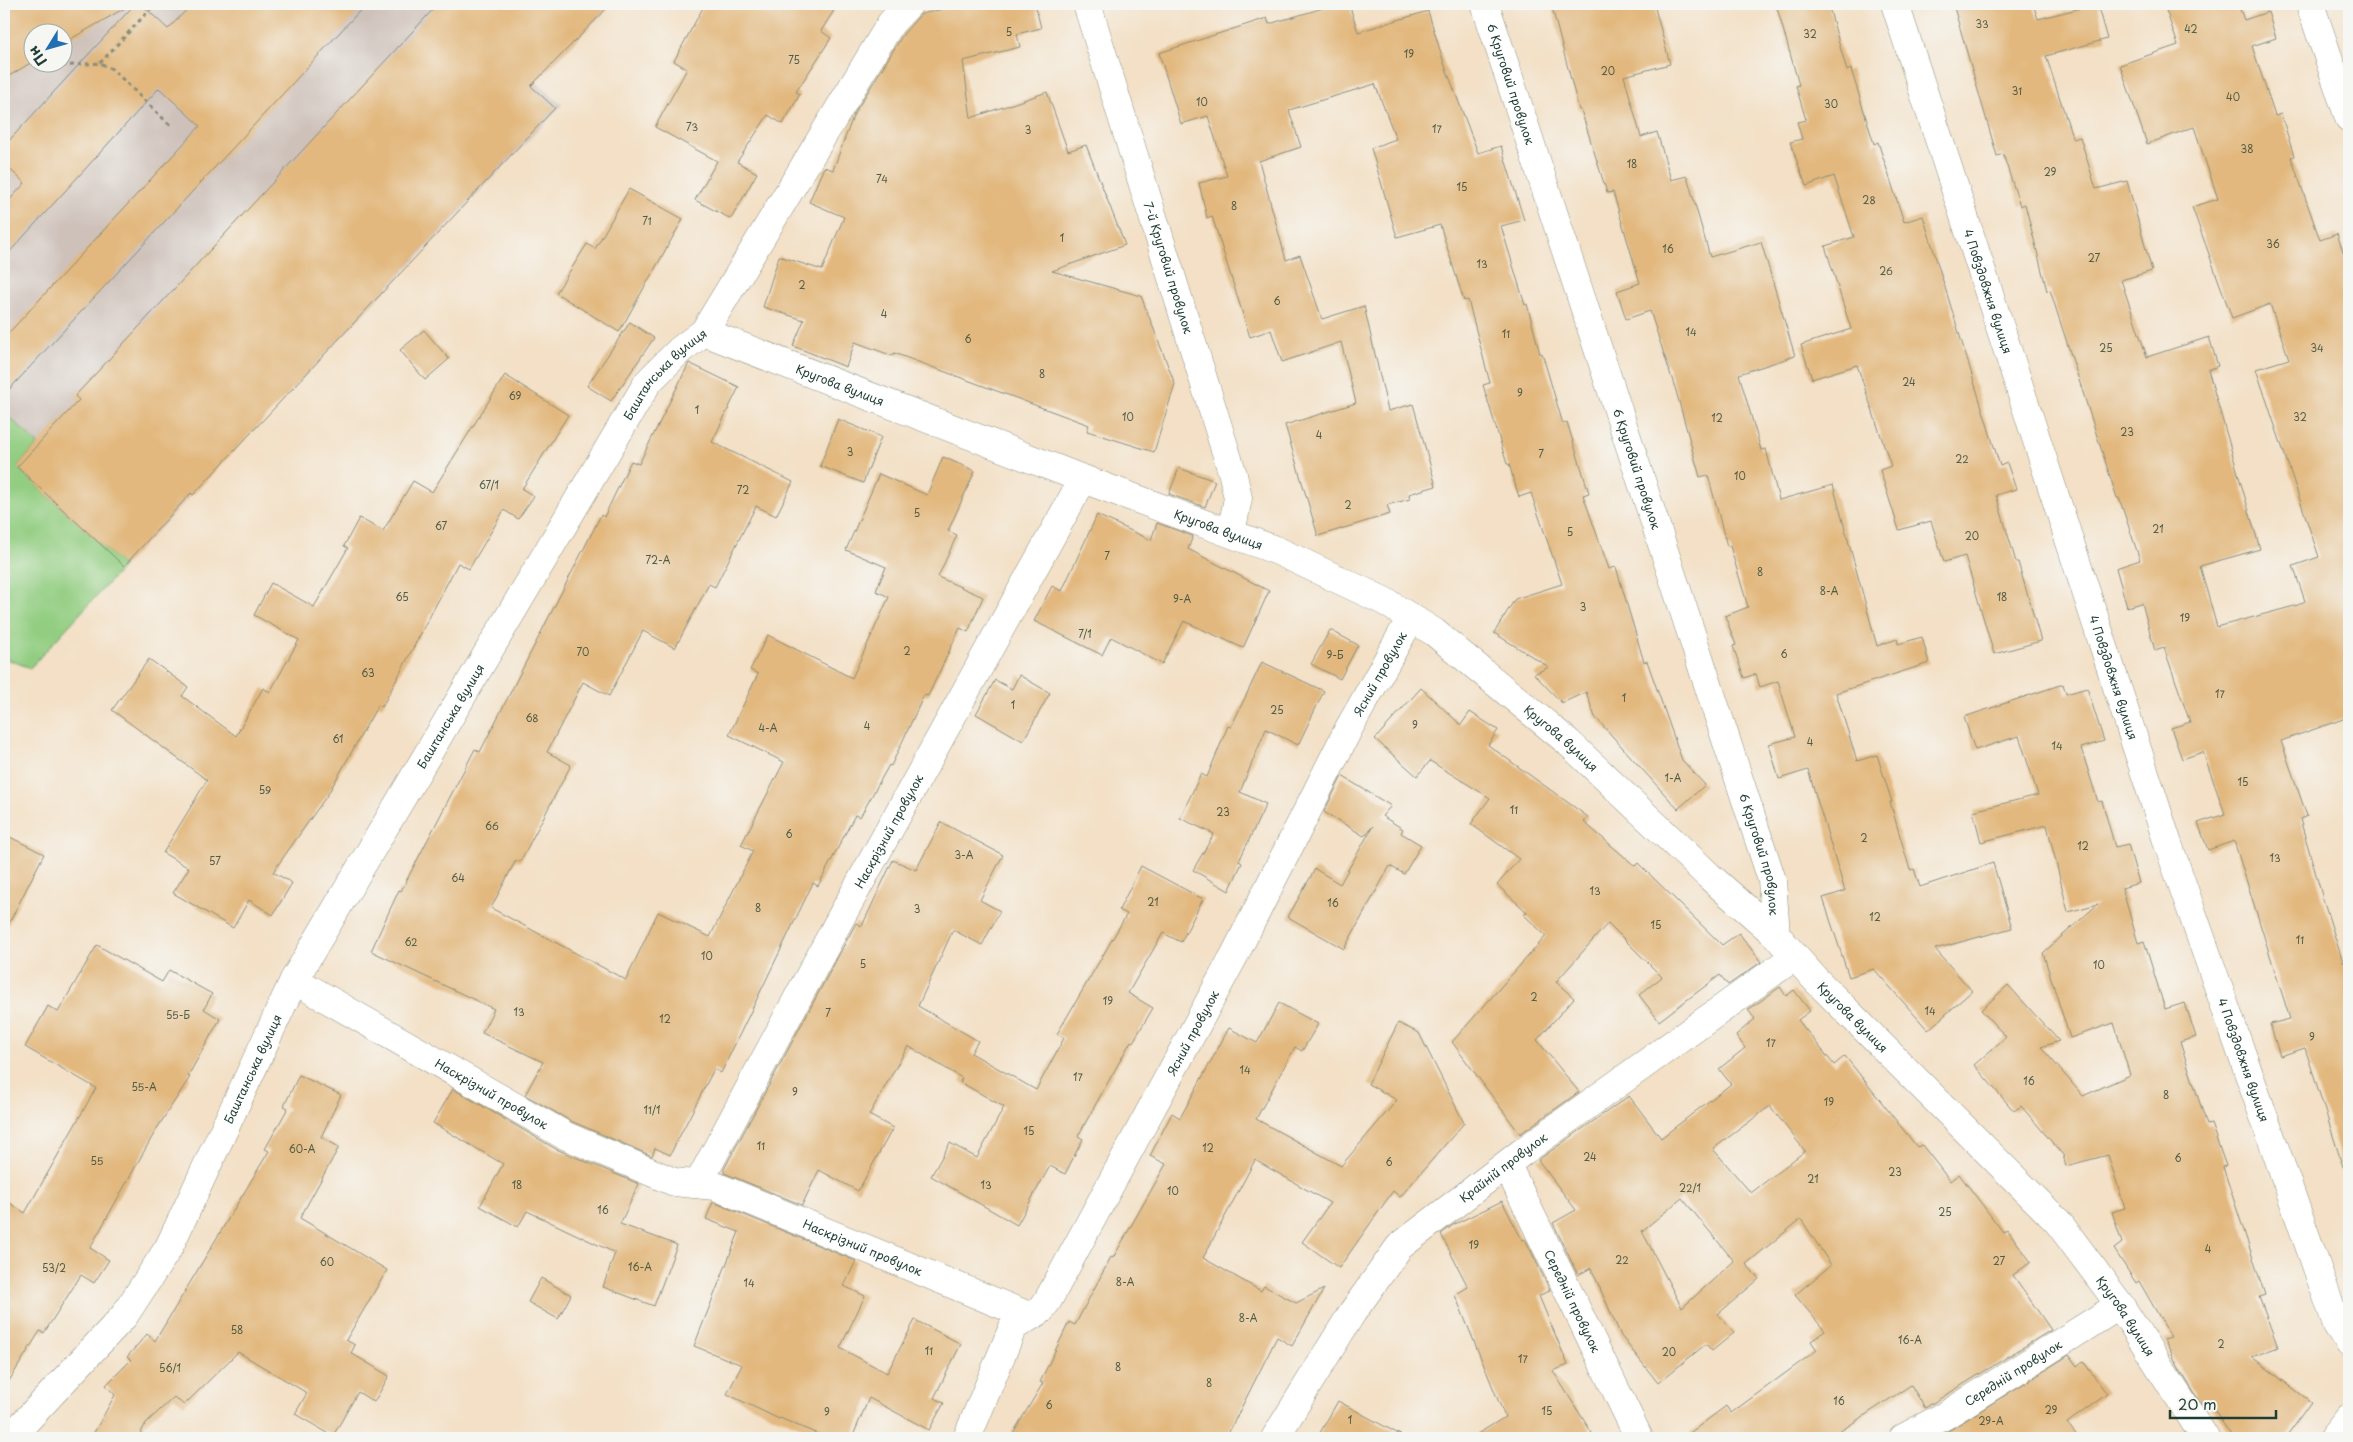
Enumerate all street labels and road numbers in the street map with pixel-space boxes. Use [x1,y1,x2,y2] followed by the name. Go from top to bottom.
[1483,21,1540,148] street label: 6 Круговий провулок
[1140,199,1198,337] street label: 7-й Круговий провулок
[1960,227,2017,356] street label: 4 Повздовжня вулиця
[619,324,710,423] street label: Баштанська вулиця
[793,360,887,410] street label: Кругова вулиця
[1609,406,1666,532] street label: 6 Круговий провулок
[1172,504,1265,554] street label: Кругова вулиця
[2085,613,2142,742] street label: 4 Повздовжня вулиця
[1349,627,1411,719] street label: Ясний провулок
[412,660,488,772] street label: Баштанська вулиця
[1520,700,1602,775] street label: Кругова вулиця
[850,770,928,892] street label: Наскрізний провулок
[1735,791,1784,917] street label: 6 Круговий провулок
[1814,978,1892,1056] street label: Кругова вулиця
[1162,986,1223,1079] street label: Ясний провулок
[2214,995,2274,1124] street label: 4 Повздовжня вулиця
[219,1011,286,1127] street label: Баштанська вулиця
[432,1054,552,1134] street label: Наскрізний провулок
[1456,1128,1551,1206] street label: Крайній провулок
[800,1214,926,1280] street label: Наскрізний провулок
[1540,1247,1606,1356] street label: Середній провулок
[2092,1272,2159,1360] street label: Кругова вулиця
[1961,1335,2066,1410] street label: Середній провулок

